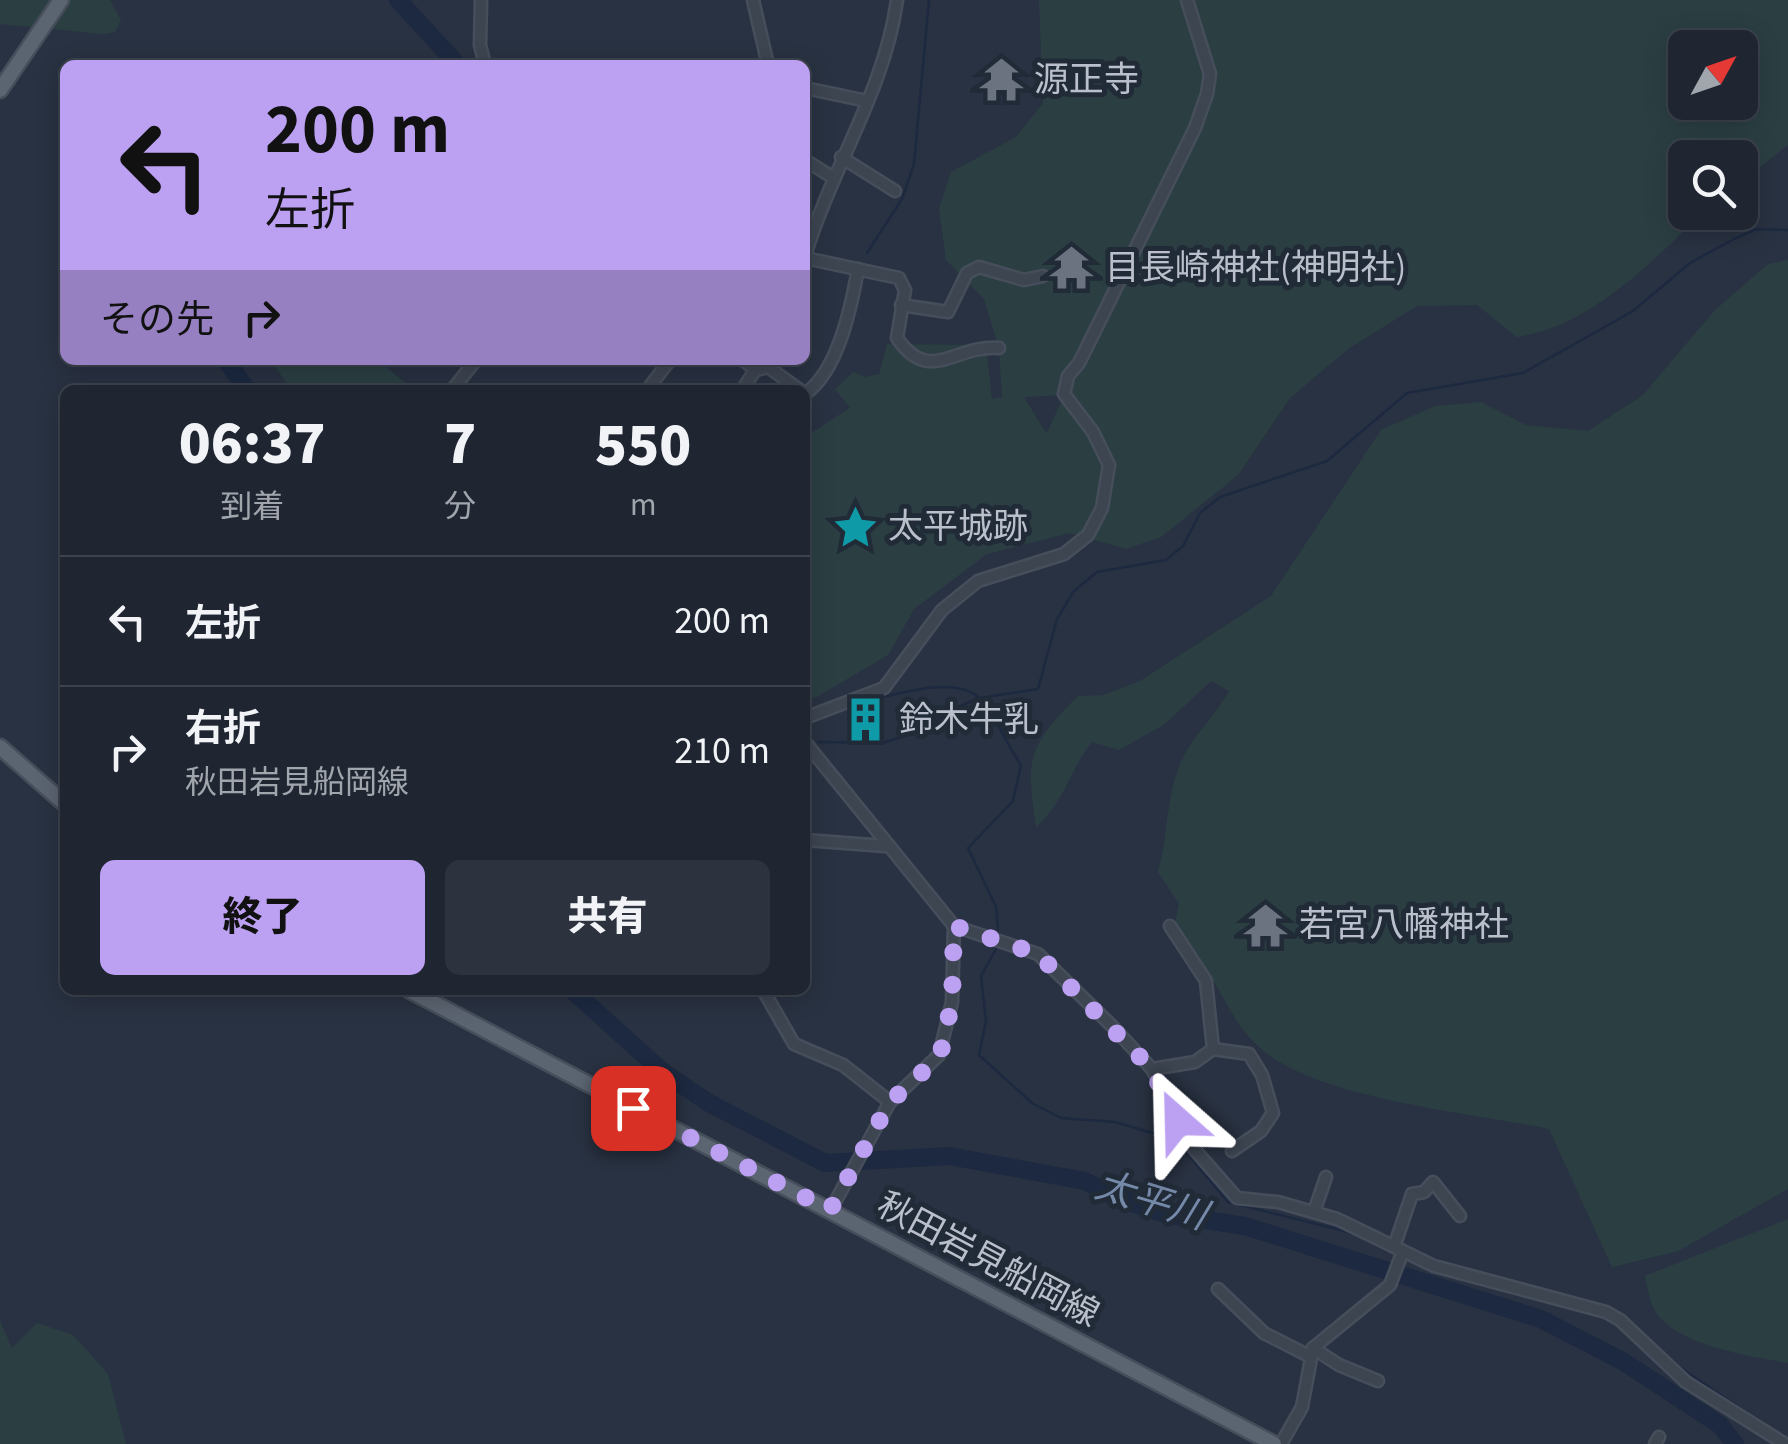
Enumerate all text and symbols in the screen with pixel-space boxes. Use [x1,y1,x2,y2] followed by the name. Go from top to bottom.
[1668,30,1758,120] north arrow
[1668,30,1758,230] map controls
[1034,55,1139,105] place label: 源正寺
[977,56,1025,104] temple icon: 源正寺
[265,80,450,180] text: 200 m
[100,100,230,230] icon: left
[1668,140,1758,230] button: search
[265,179,355,243] text: 左折
[1105,243,1406,293] place label: 目長崎神社(神明社)
[1048,244,1096,292] temple icon: 目長崎神社(神明社)
[234,290,289,345] icon: right
[100,293,214,347] text: その先
[179,402,326,487] text: 06:37
[444,402,476,487] text: 7
[595,404,691,489] text: 550
[630,482,656,528] text: m
[220,484,284,530] text: 到着
[444,484,476,530] text: 分
[888,502,1028,552] place label: 太平城跡
[831,503,879,551] place icon: 太平城跡
[100,594,155,649] icon: left
[674,594,770,648] text: 200 m
[185,597,261,651] text: 左折
[899,695,1039,745] place label: 鈴木牛乳
[842,696,890,744] building icon: 鈴木牛乳
[185,702,261,756] text: 右折
[100,724,155,779] icon: right
[674,724,770,778] text: 210 m
[185,760,409,806] text: 秋田岩見船岡線
[100,860,425,975] button: 終了
[445,860,770,975] button: 共有
[1299,900,1509,950] place label: 若宮八幡神社
[1242,901,1290,949] temple icon: 若宮八幡神社
[591,1066,676,1151] pin
[1126,1069,1230,1173] position arrow
[606,1081,661,1136] icon: arrive
[1089,1159,1217,1245] water label: 太平川
[868,1180,1108,1340] street label: 秋田岩見船岡線

